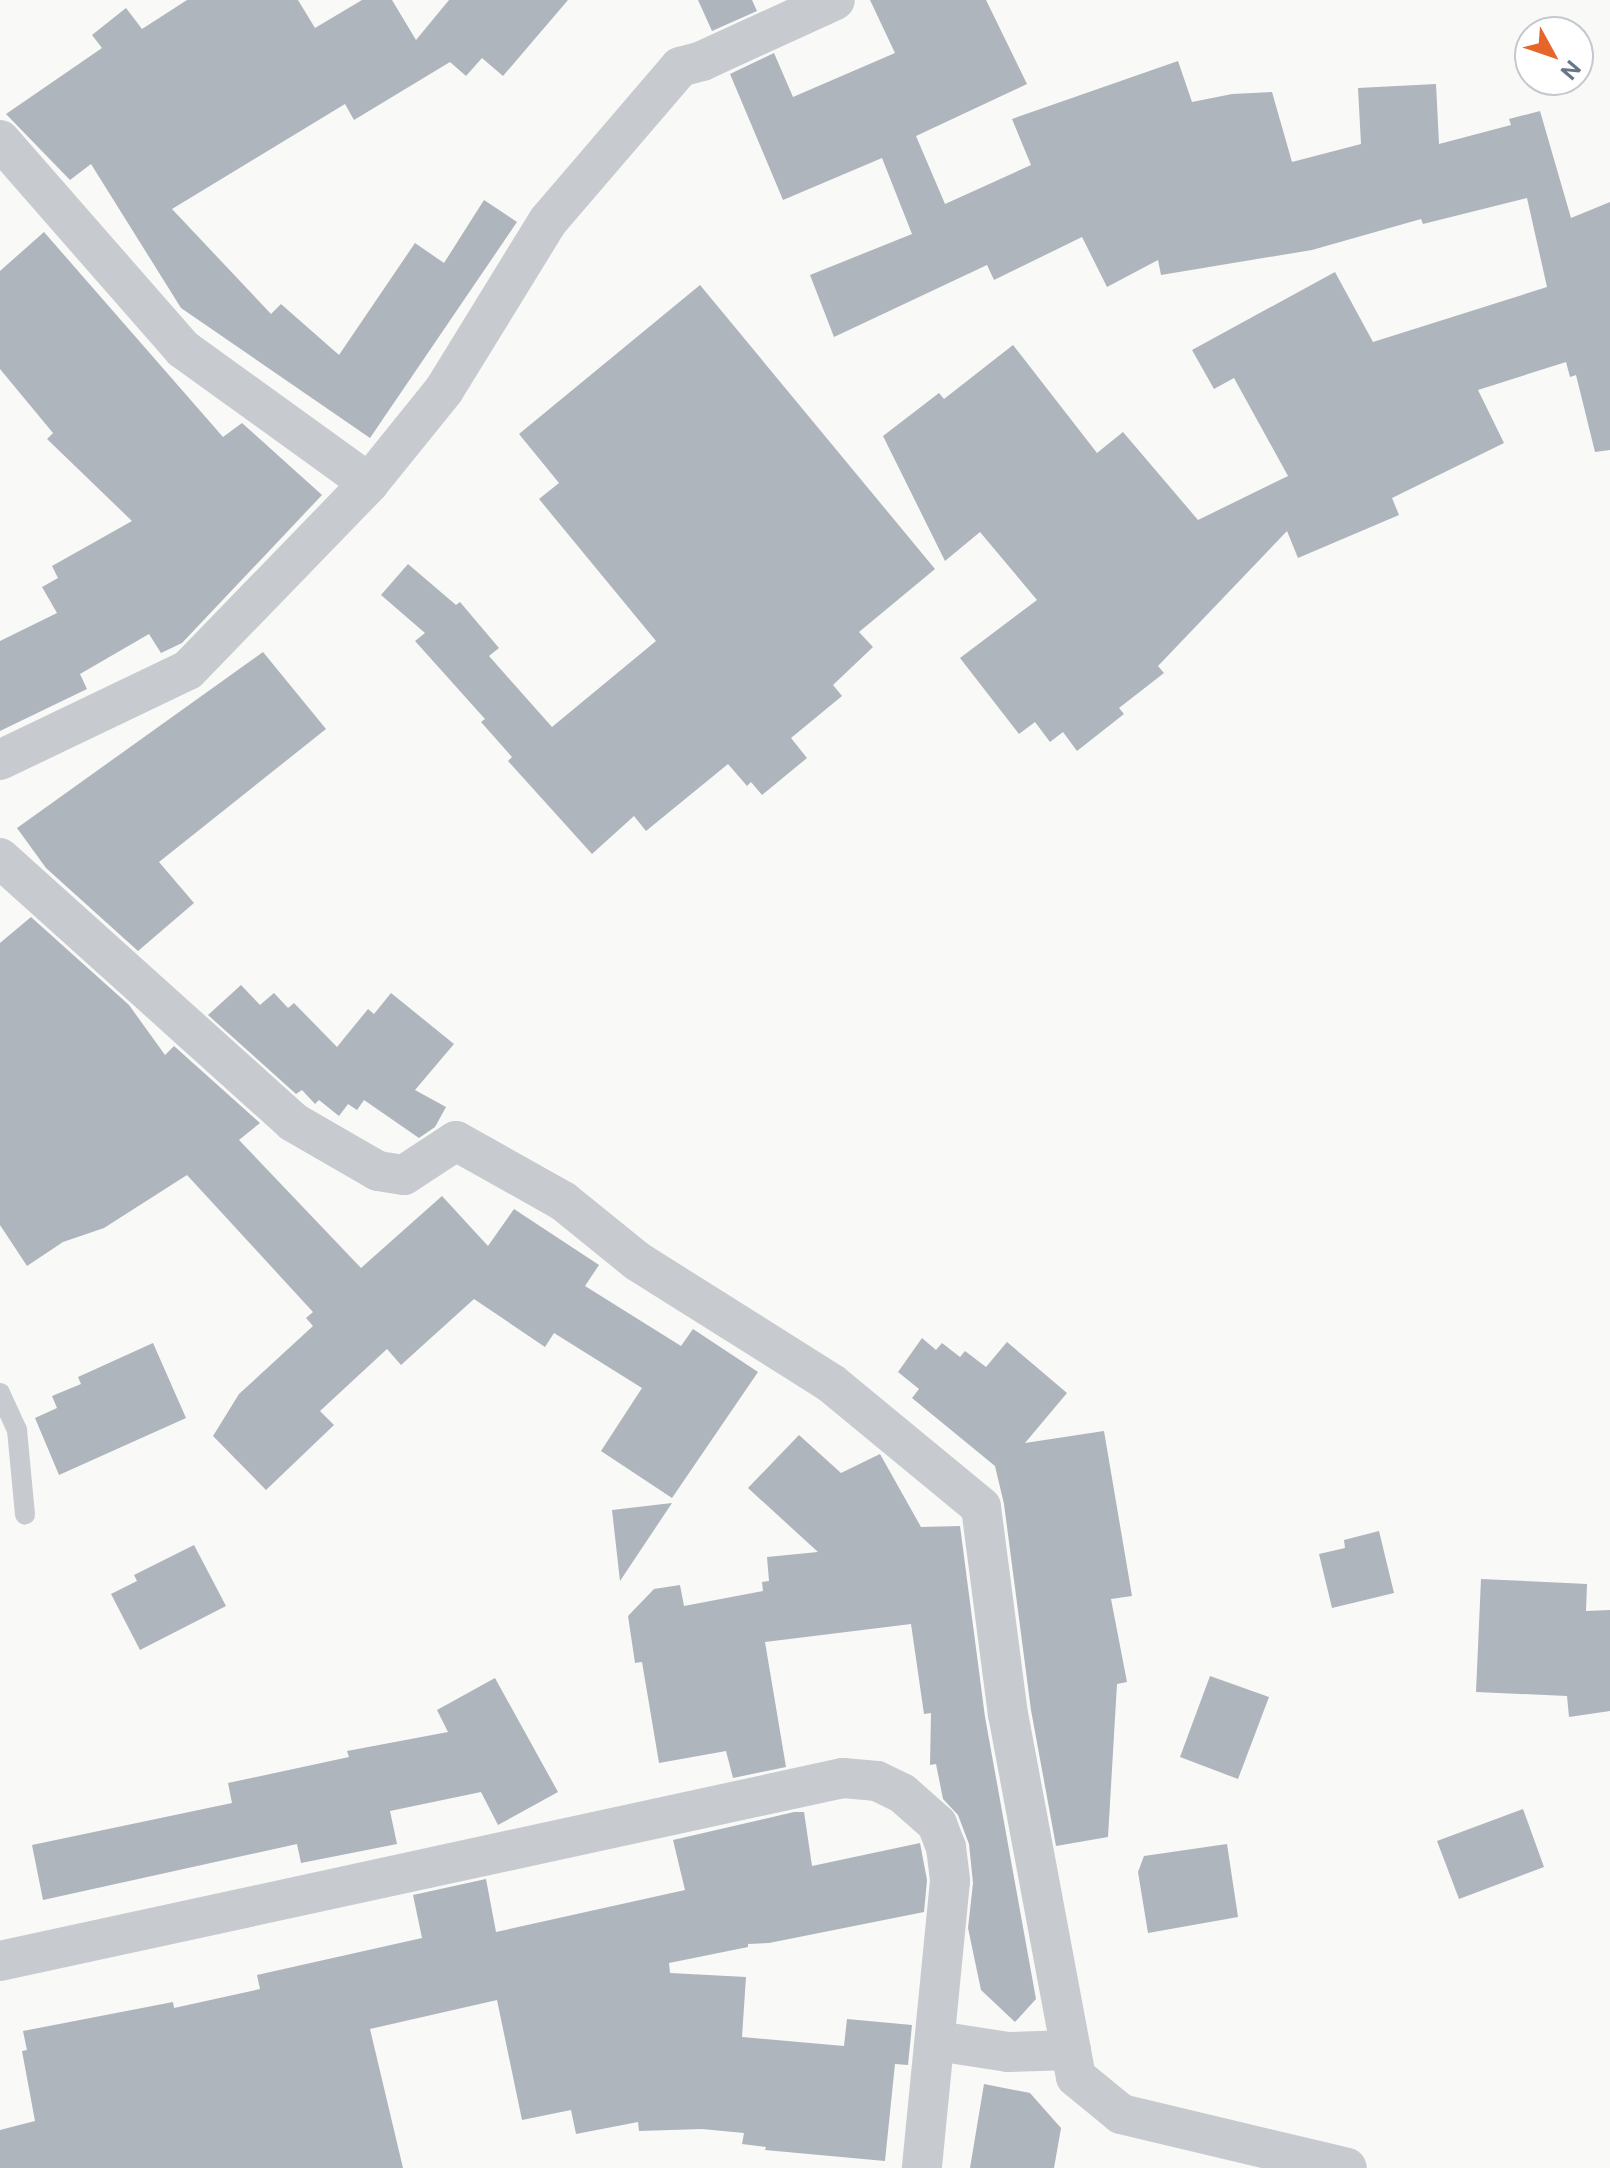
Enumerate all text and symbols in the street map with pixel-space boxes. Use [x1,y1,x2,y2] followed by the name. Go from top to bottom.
[1514,16,1594,96] north arrow
[1555,55,1586,85] text: N

